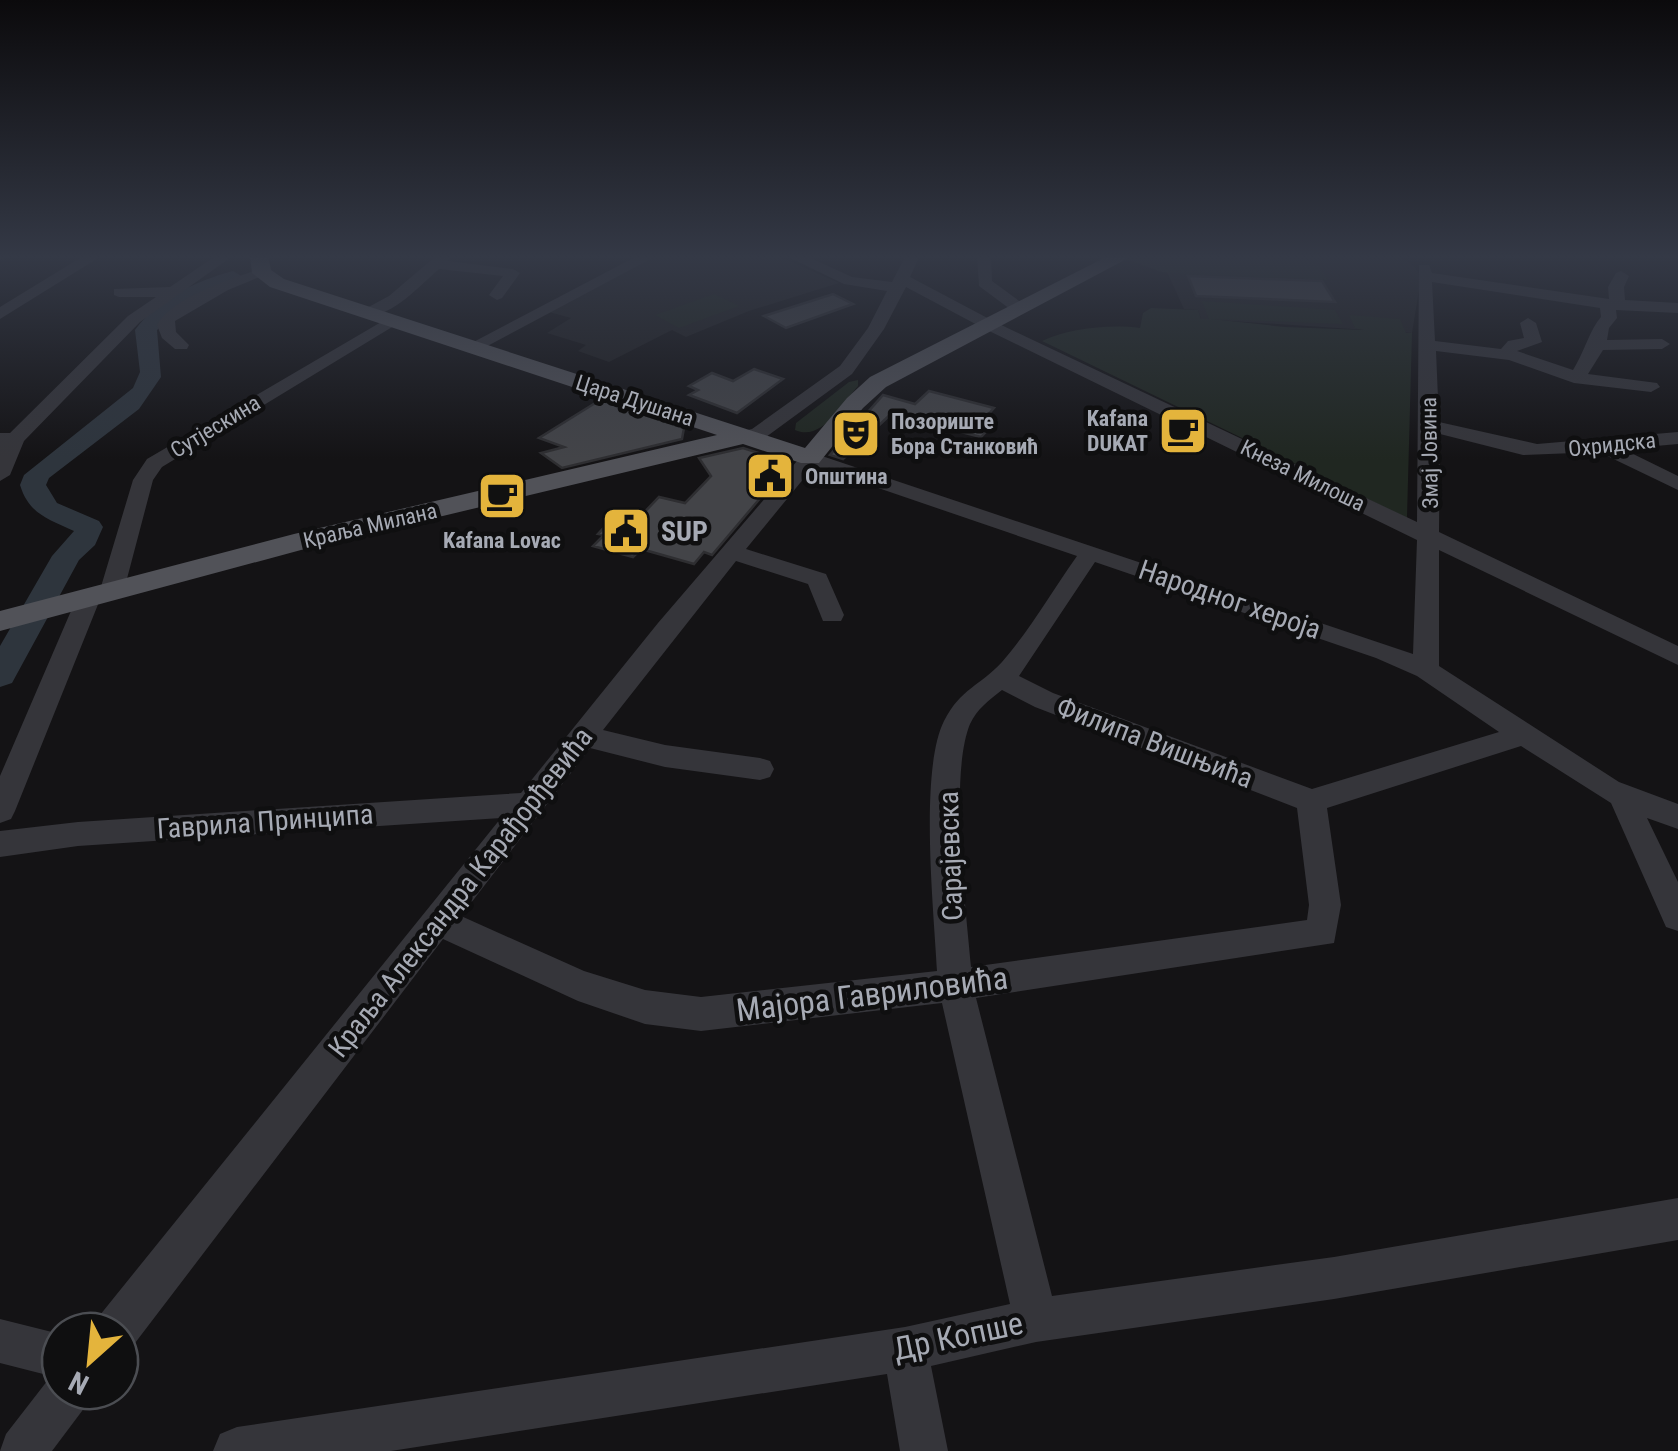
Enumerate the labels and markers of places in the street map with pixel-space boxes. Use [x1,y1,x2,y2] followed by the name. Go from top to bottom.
[1157,405,1209,457] cafe icon: Kafana DUKAT
[1087,406,1148,456] place label: Kafana DUKAT
[830,408,882,460] theatre icon: Позориште Бора Станковић
[891,409,1038,459] place label: Позориште Бора Станковић
[744,450,796,502] public building icon: Општина
[805,464,888,489] place label: Општина
[476,470,528,522] cafe icon: Kafana Lovac
[600,505,652,557] public building icon: SUP
[661,515,708,548] place label: SUP
[443,528,561,553] place label: Kafana Lovac

